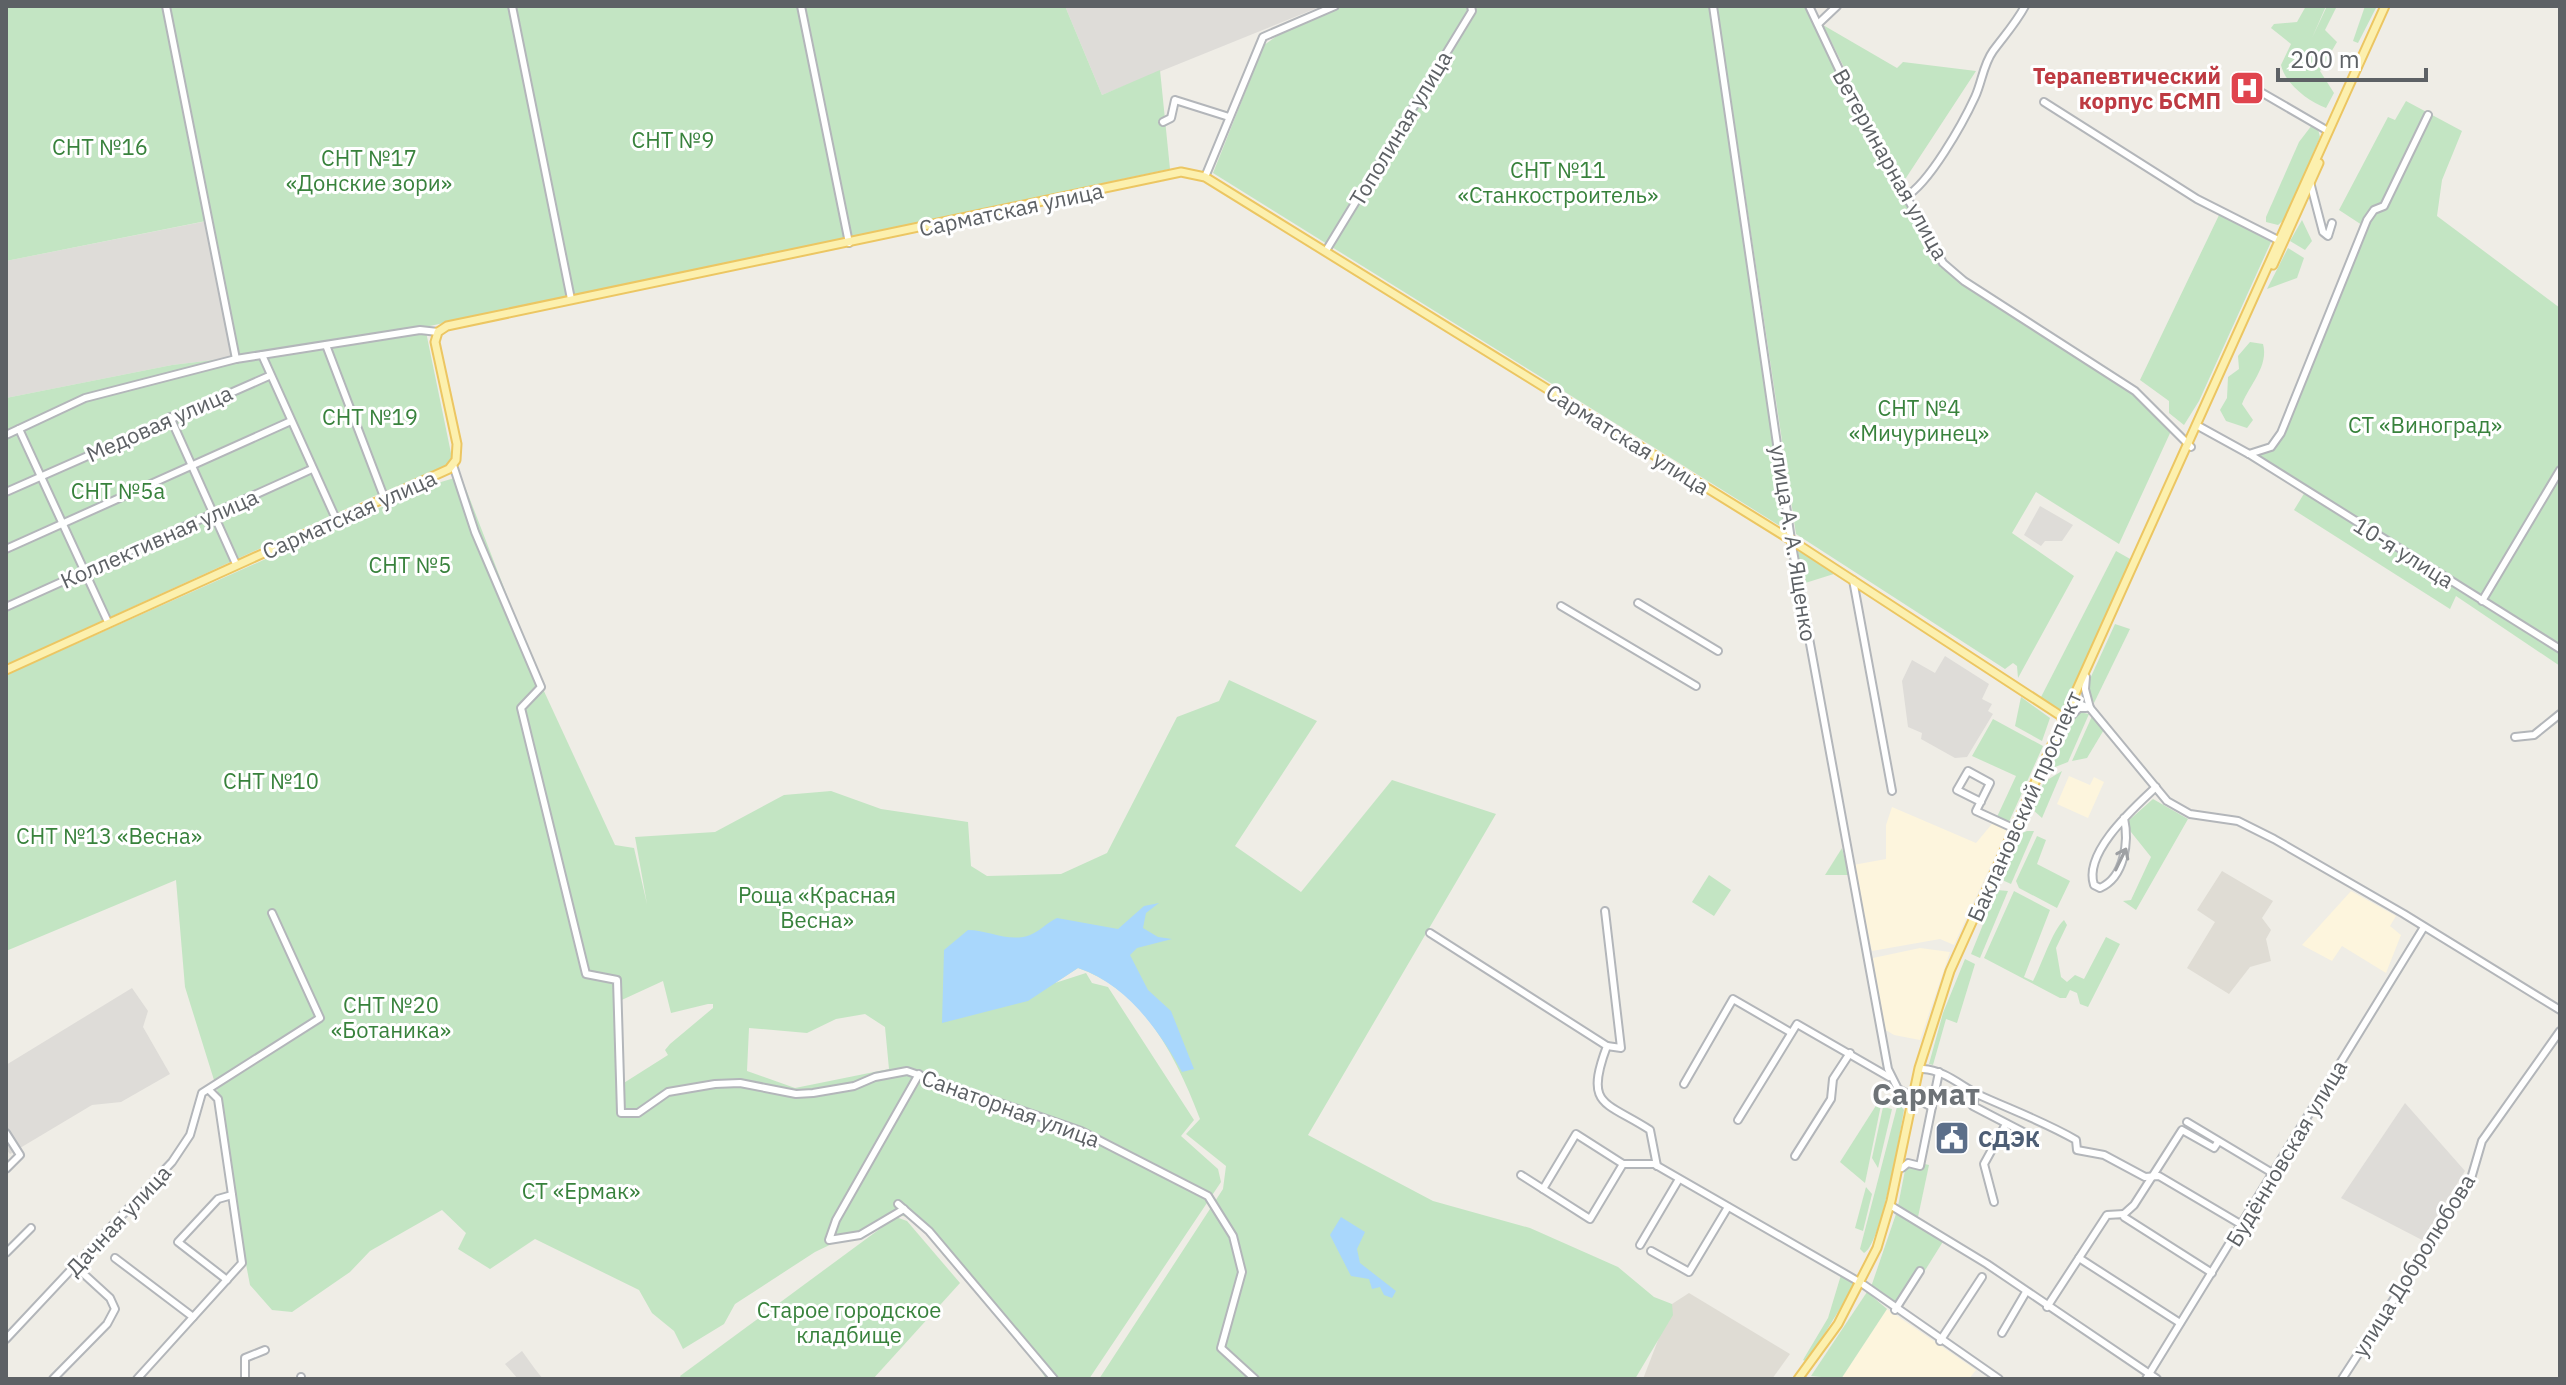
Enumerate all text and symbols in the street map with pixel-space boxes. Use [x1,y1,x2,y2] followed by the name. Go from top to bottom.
[2278,32,2426,82] scale bar
[2290,43,2360,75] text: 200 m
[1342,45,1458,211] street label: Тополиная улица
[2033,61,2221,115] place label: Терапевтический корпус БСМП
[1826,63,1956,265] street label: Ветеринарная улица
[2228,69,2266,107] hospital icon: Терапевтический корпус БСМП
[632,125,714,154] park label: СНТ №9
[52,132,148,161] park label: СНТ №16
[286,143,452,197] park label: СНТ №17 «Донские зори»
[1458,155,1658,209] park label: СНТ №11 «Станкостроитель»
[916,175,1106,243] street label: Сарматская улица
[1541,377,1715,501] street label: Сарматская улица
[81,378,237,468] street label: Медовая улица
[1849,393,1989,447] park label: СНТ №4 «Мичуринец»
[322,402,418,431] park label: СНТ №19
[2348,410,2502,439] park label: СТ «Виноград»
[1764,443,1824,643] street label: улица А. А. Ященко
[257,463,441,565] street label: Сарматская улица
[71,476,166,505] park label: СНТ №5а
[56,481,263,595] street label: Коллективная улица
[2348,510,2460,594] street label: 10-я улица
[369,550,451,579] park label: СНТ №5
[1960,686,2088,926] street label: Баклановский проспект
[223,766,319,795] park label: СНТ №10
[16,821,202,850] park label: СНТ №13 «Весна»
[2114,847,2129,871] one-way arrow
[738,880,896,934] park label: Роща «Красная Весна»
[331,990,451,1044] park label: СНТ №20 «Ботаника»
[2219,1054,2353,1252] street label: Будённовская улица
[918,1062,1104,1154] street label: Санаторная улица
[1872,1074,1980,1113] district label: Сармат
[1933,1119,1971,1157] public building icon: СДЭК
[1978,1124,2040,1153] place label: СДЭК
[59,1158,177,1282] street label: Дачная улица
[2345,1168,2481,1362] street label: улица Добролюбова
[522,1176,640,1205] park label: СТ «Ермак»
[757,1295,941,1349] park label: Старое городское кладбище

